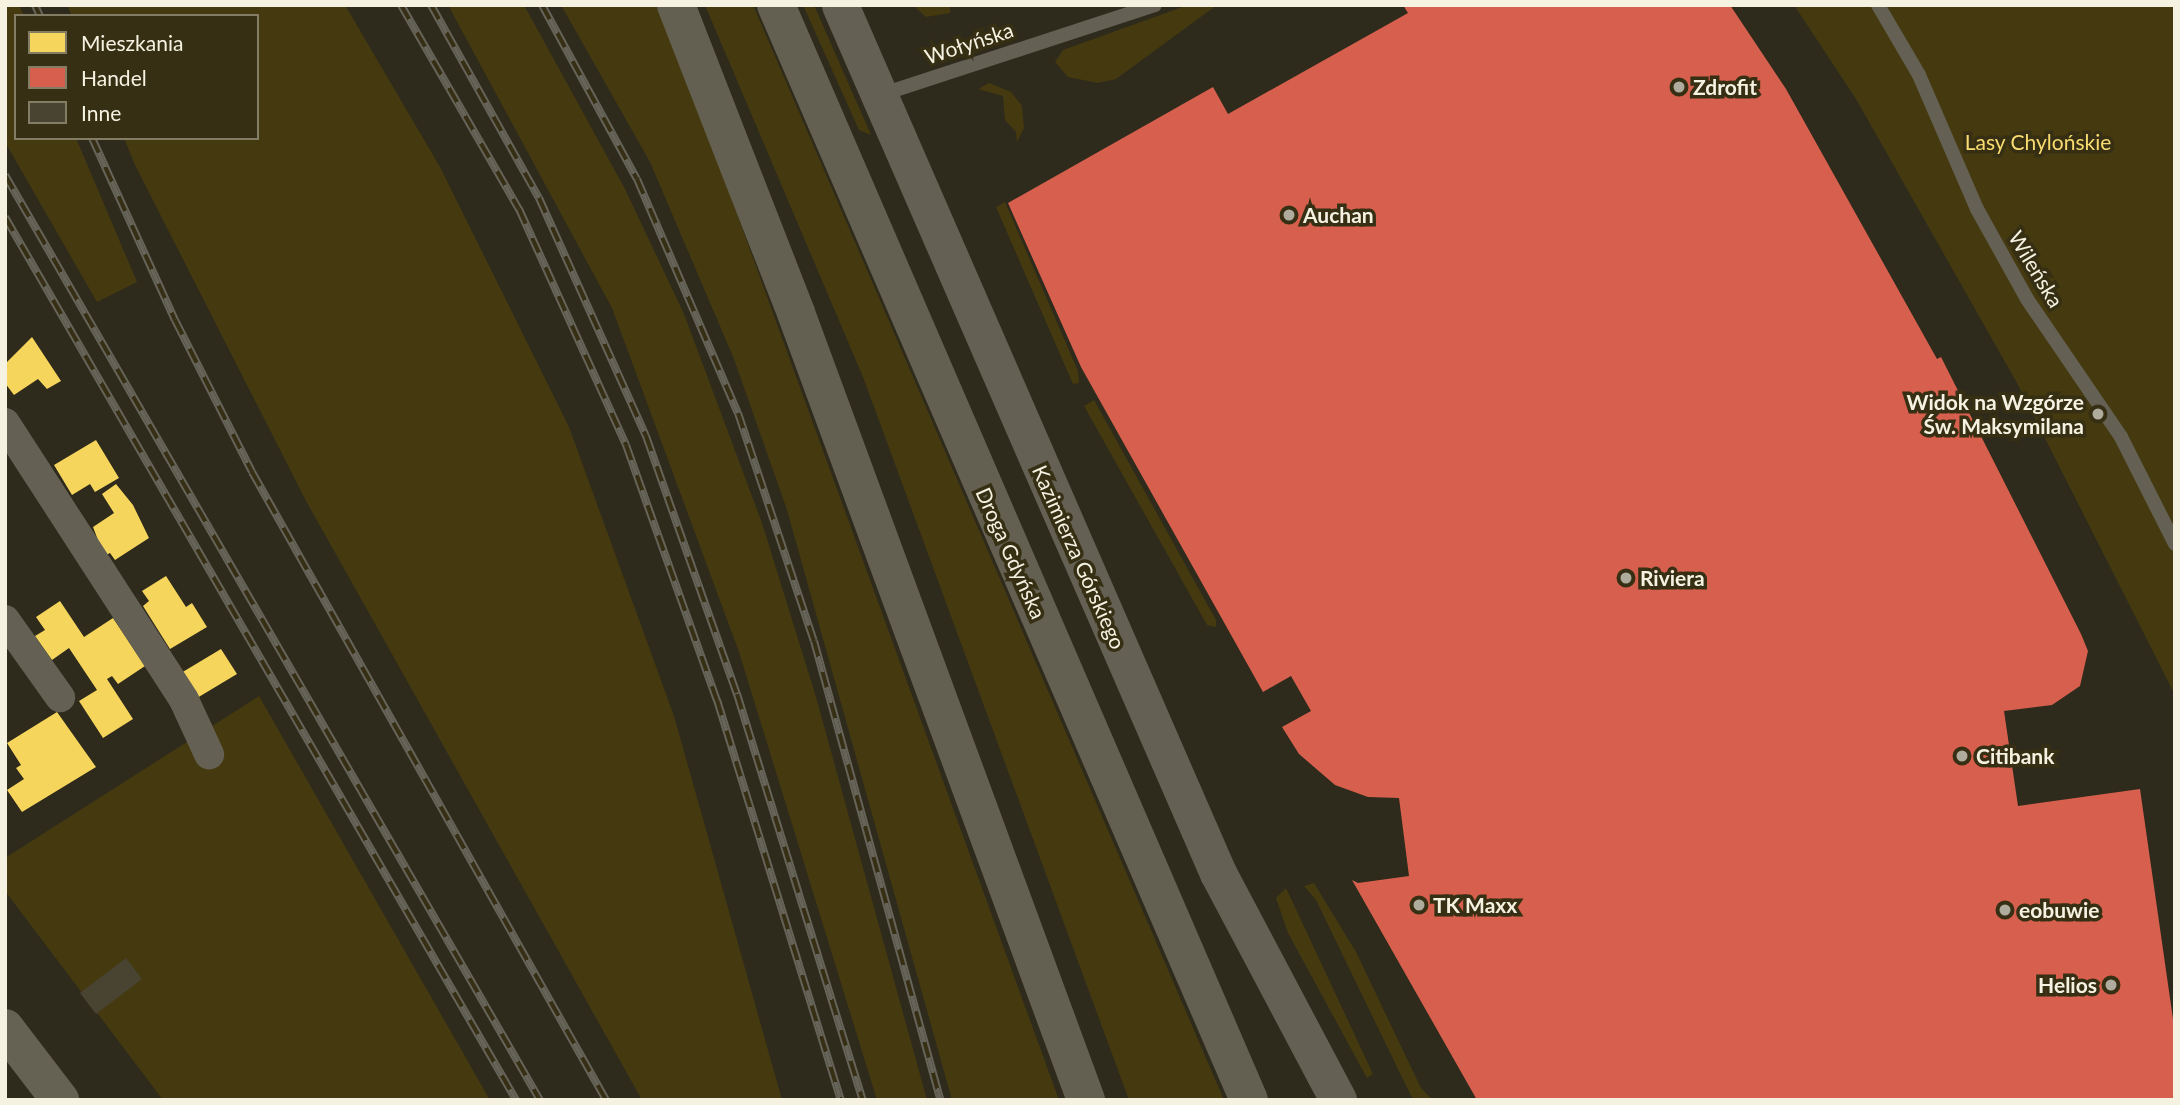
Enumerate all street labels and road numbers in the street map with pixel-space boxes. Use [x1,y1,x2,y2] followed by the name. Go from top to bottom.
[922,17,1016,69] street label: Wołyńska
[2003,226,2069,312] street label: Wileńska
[1027,461,1131,653] street label: Kazimierza Górskiego
[971,483,1051,623] street label: Droga Gdyńska

